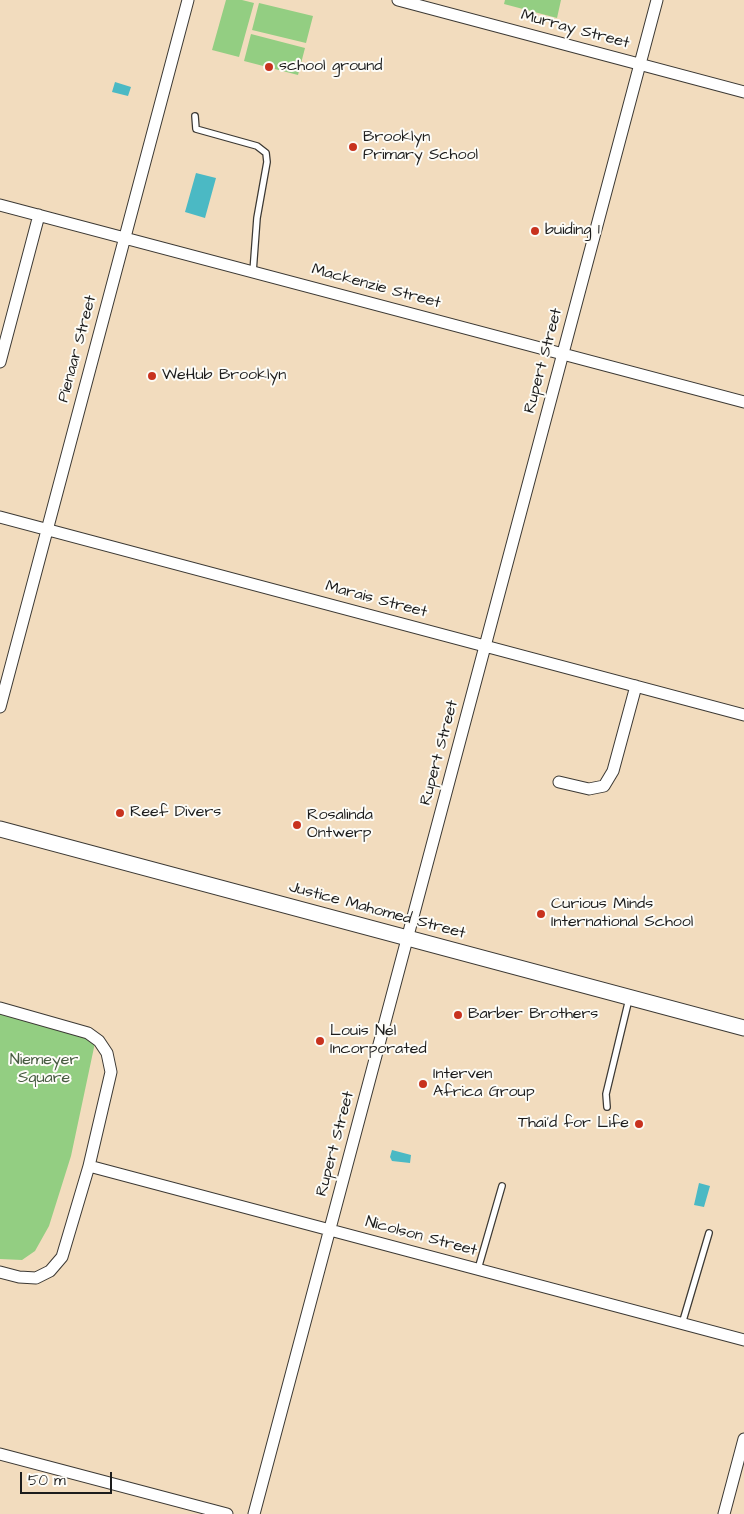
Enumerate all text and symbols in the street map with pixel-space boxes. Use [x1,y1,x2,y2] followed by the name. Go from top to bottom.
[519,6,631,54] street label: Murray Street
[279,57,382,77] place label: school ground
[263,61,275,73] marker: school ground
[363,128,478,166] place label: Brooklyn Primary School
[347,141,359,153] marker: Brooklyn Primary School
[545,221,600,241] place label: buiding 1
[529,225,541,237] marker: buiding 1
[309,261,443,313] street label: Mackenzie Street
[54,293,102,405] street label: Pienaar Street
[521,306,567,416] street label: Rupert Street
[162,366,286,386] place label: WeHub Brooklyn
[146,370,158,382] marker: WeHub Brooklyn
[323,577,429,623] street label: Marais Street
[417,698,463,808] street label: Rupert Street
[130,803,221,823] place label: Reef Divers
[307,806,373,844] place label: Rosalinda Ontwerp
[114,807,126,819] marker: Reef Divers
[291,819,303,831] marker: Rosalinda Ontwerp
[287,878,467,944] street label: Justice Mahomed Street
[551,895,693,933] place label: Curious Minds International School
[535,908,547,920] marker: Curious Minds International School
[468,1005,598,1025] place label: Barber Brothers
[452,1009,464,1021] marker: Barber Brothers
[330,1022,427,1060] place label: Louis Nel Incorporated
[314,1035,326,1047] marker: Louis Nel Incorporated
[10,1051,78,1089] park label: Niemeyer Square
[433,1065,535,1103] place label: Interven Africa Group
[417,1078,429,1090] marker: Interven Africa Group
[313,1089,359,1199] street label: Rupert Street
[518,1114,629,1134] place label: Thai'd for Life
[633,1118,645,1130] marker: Thai'd for Life
[363,1213,479,1261] street label: Nicolson Street
[22,1462,115,1494] scale bar
[28,1470,66,1491] text: 50 m

